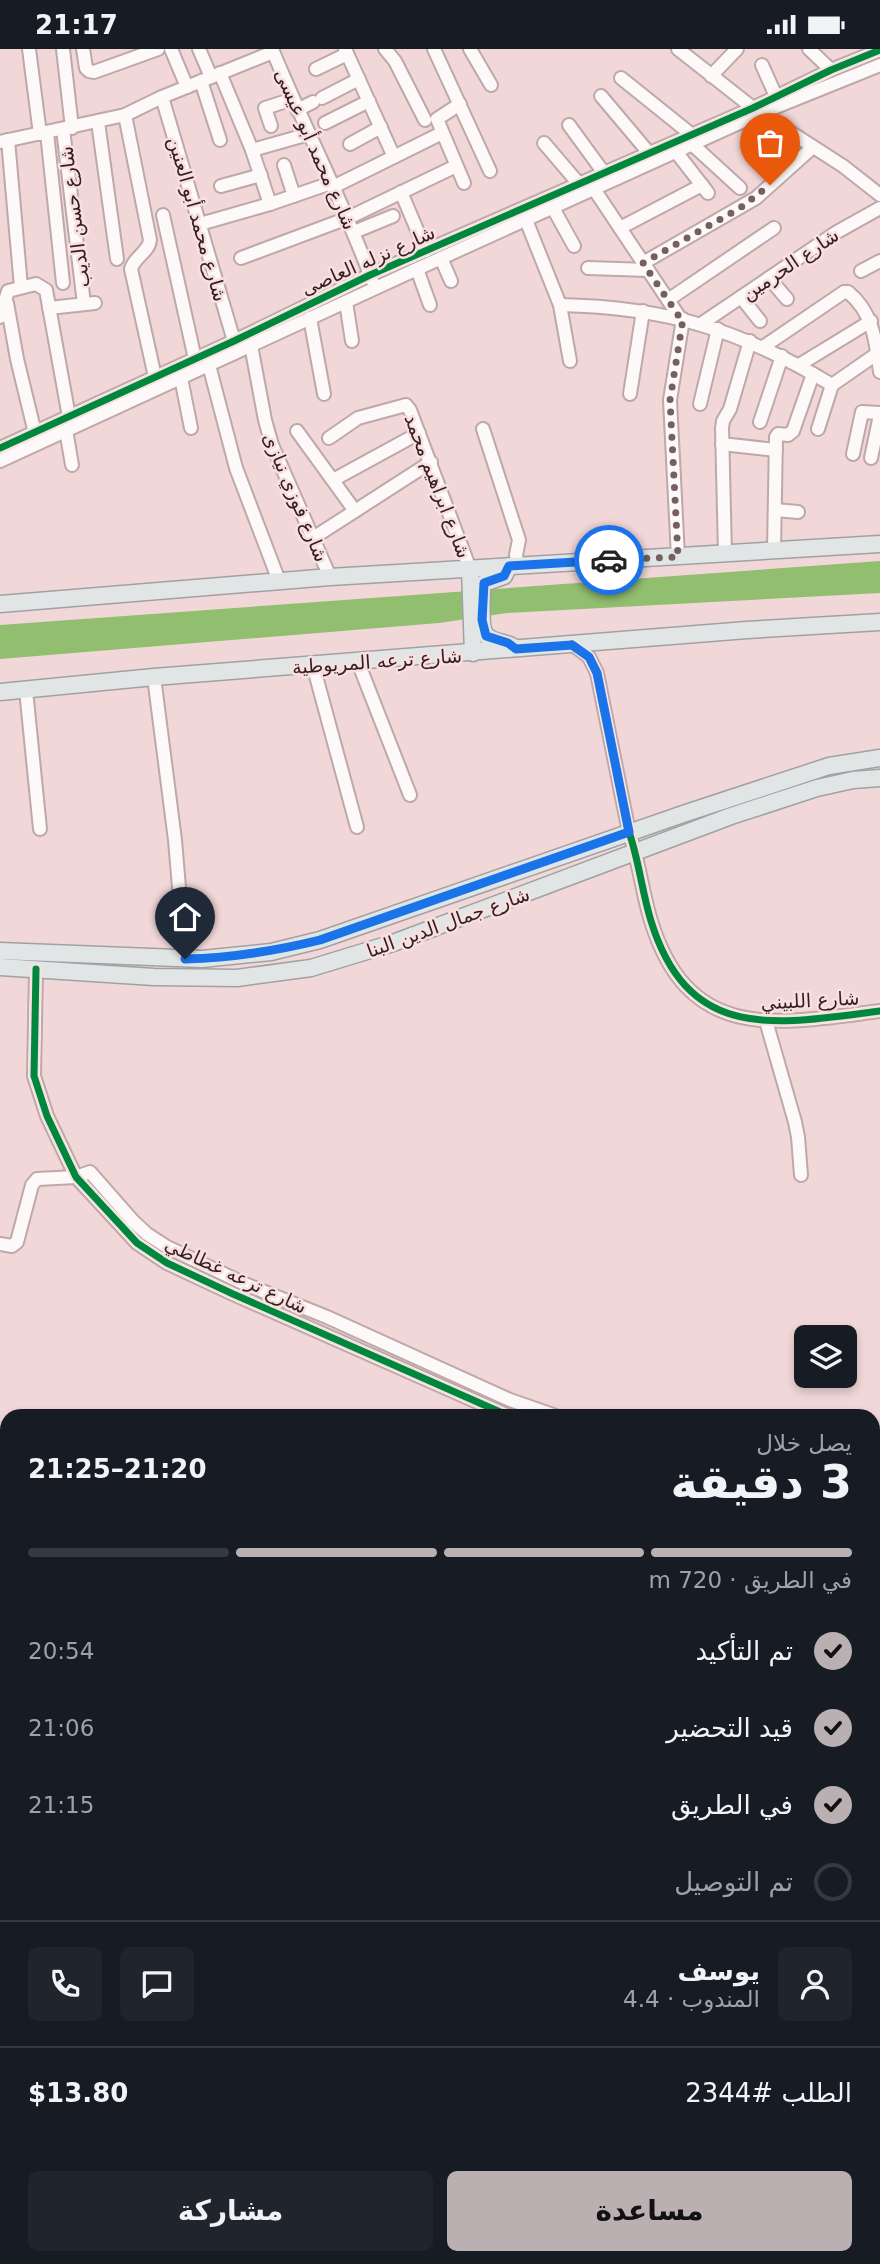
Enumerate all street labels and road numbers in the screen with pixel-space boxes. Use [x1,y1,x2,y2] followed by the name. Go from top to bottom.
[270,65,362,233] street label: شارع محمد أبو عيسى
[163,134,233,304] street label: شارع محمد أبو العنين
[54,145,95,289] street label: شارع حسن الديب
[298,221,439,300] street label: شارع نزله العاصى
[737,223,843,305] street label: شارع الحرمين
[399,411,476,561] street label: شارع ابراهيم محمد
[258,429,333,565] street label: شارع فوزي نيازى
[291,644,463,679] street label: شارع ترعه المريوطية
[364,882,533,963] street label: شارع جمال الدين البنا
[760,986,860,1015] street label: شارع اللبيني
[161,1233,310,1318] street label: شارع ترعه غطاطي

